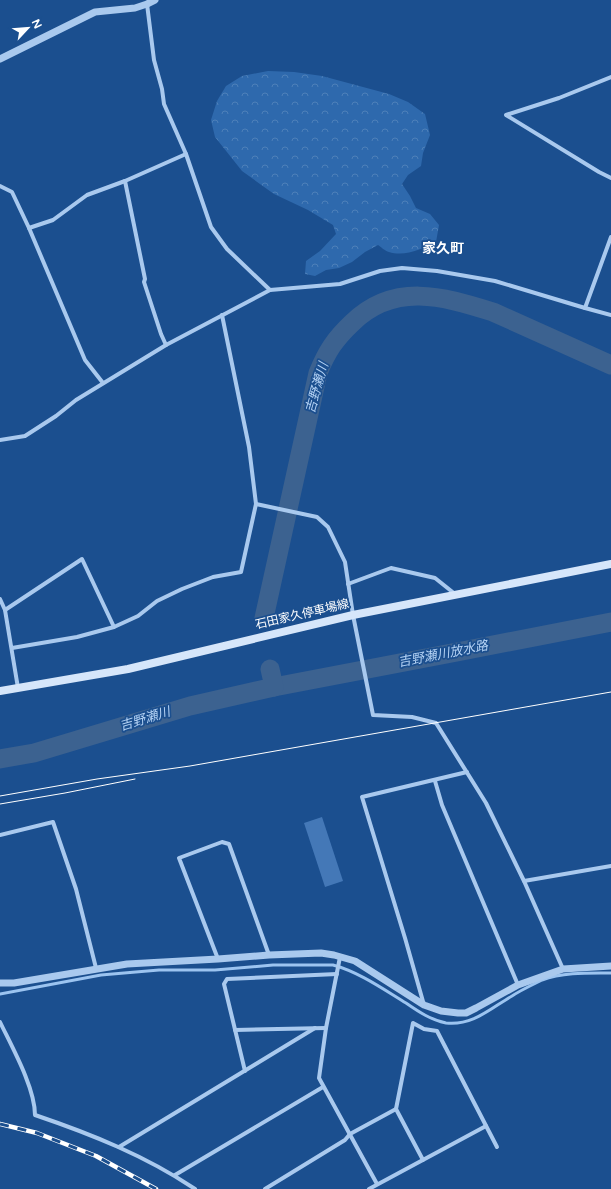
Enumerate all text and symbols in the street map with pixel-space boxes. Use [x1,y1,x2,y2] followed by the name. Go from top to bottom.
[8,8,48,48] north arrow
[29,17,44,31] text: N
[422,240,464,257] district label: 家久町
[302,359,332,415] water label: 吉野瀬川
[254,596,350,632] street label: 石田家久停車場線
[397,637,490,671] water label: 吉野瀬川放水路
[118,703,174,734] water label: 吉野瀬川

